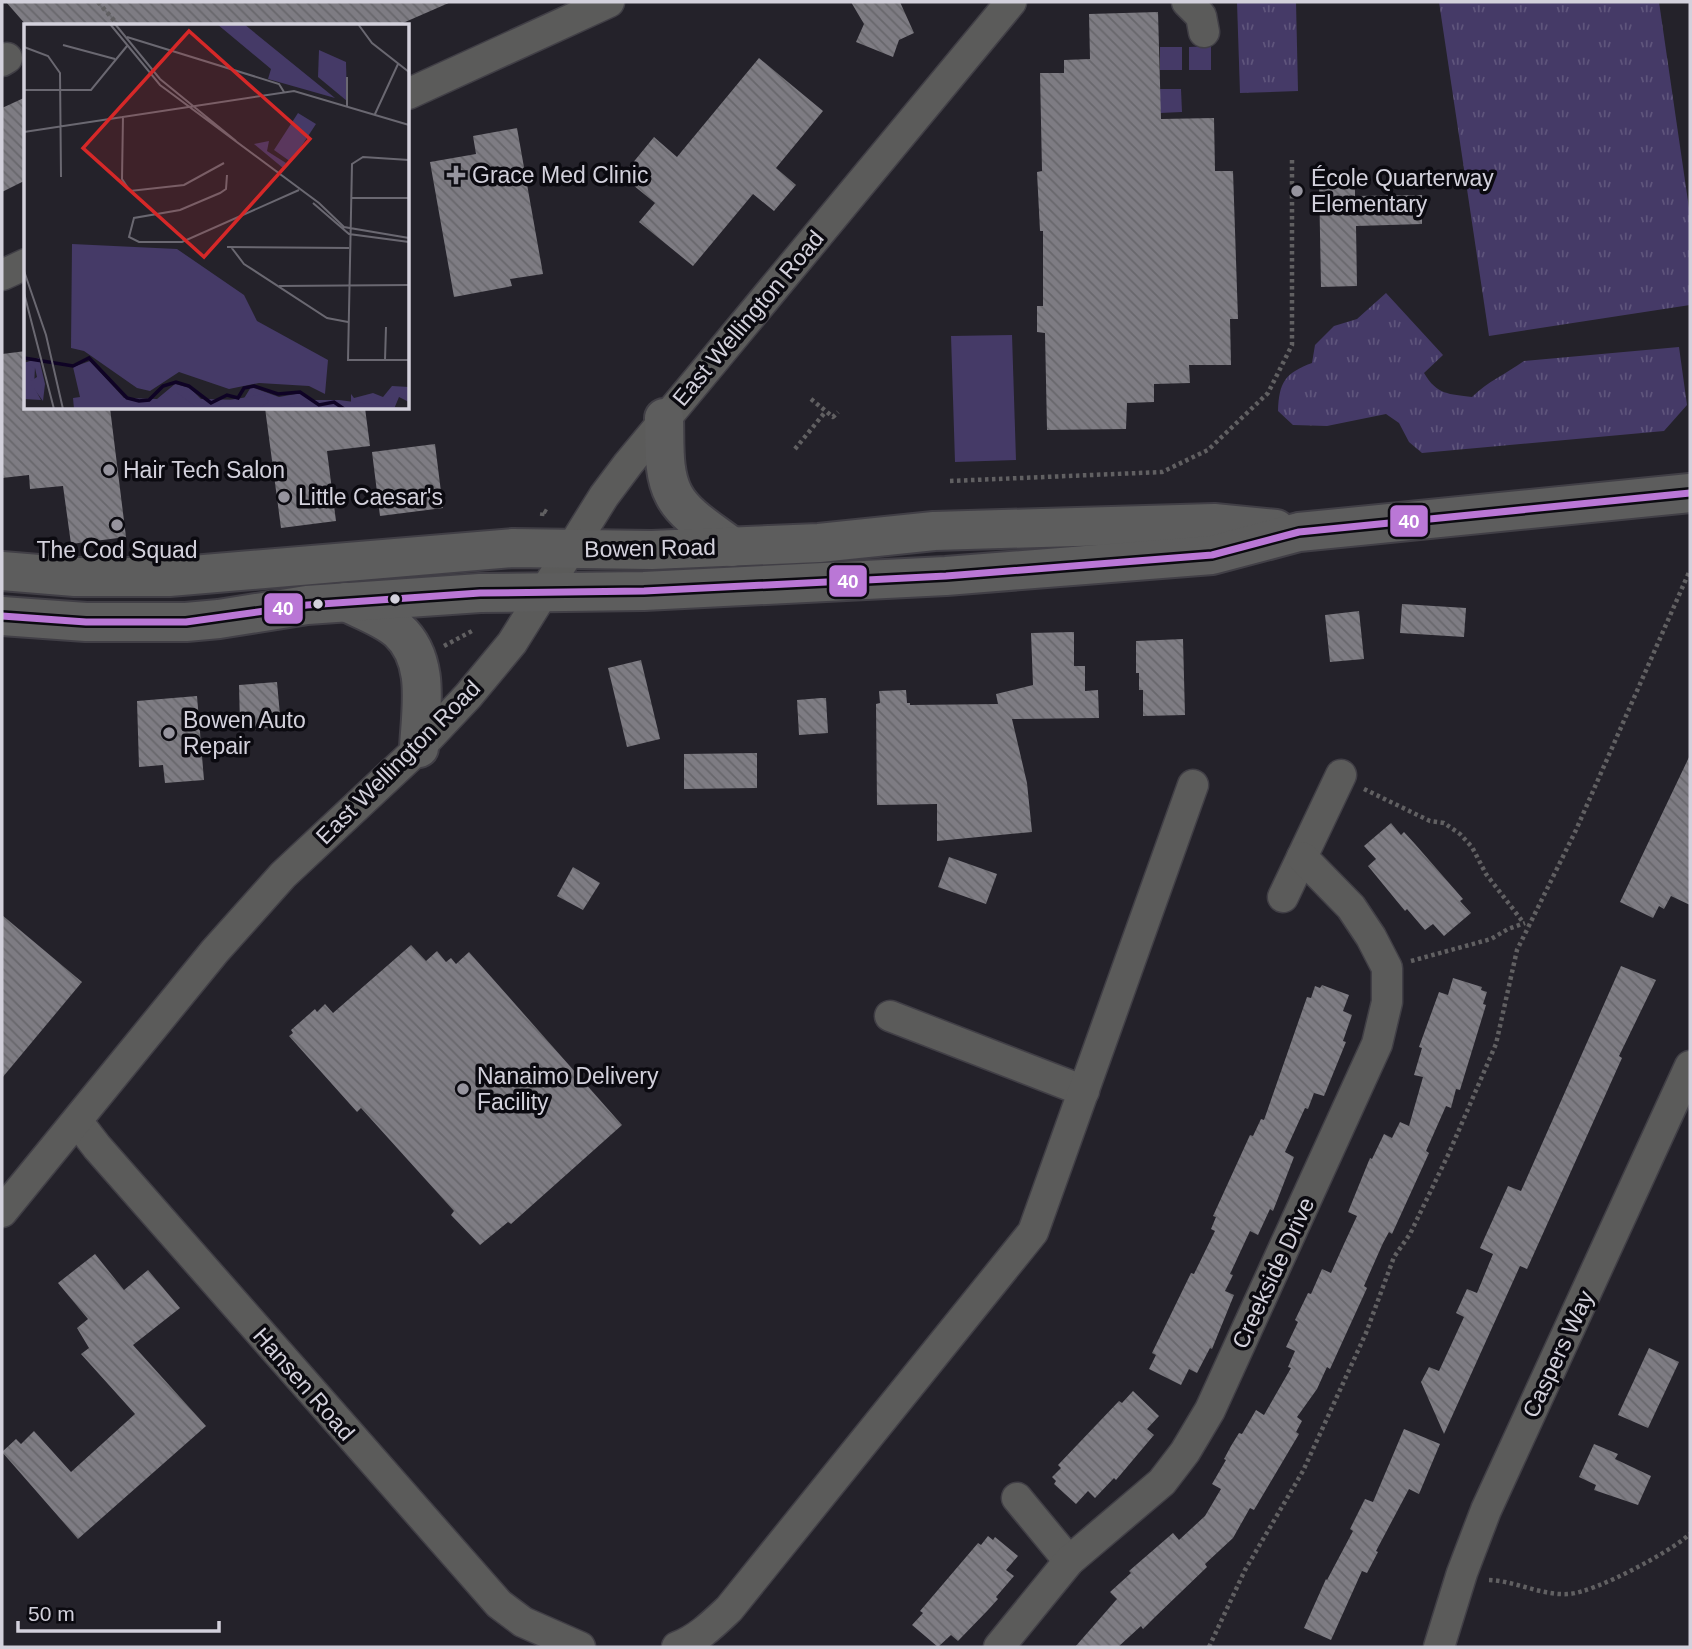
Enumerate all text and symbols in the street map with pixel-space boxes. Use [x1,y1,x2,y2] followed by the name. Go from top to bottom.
[24,24,410,410] inset map
[472,162,648,188] place label: Grace Med Clinic
[446,165,466,185] marker: Grace Med Clinic
[1311,165,1494,217] place label: École Quarterway Elementary
[1289,183,1305,199] marker: École Quarterway Elementary
[667,225,829,411] street label: East Wellington Road
[123,457,285,483] place label: Hair Tech Salon
[101,462,117,478] marker: Hair Tech Salon
[298,484,443,510] place label: Little Caesar's
[276,489,292,505] marker: Little Caesar's
[1389,504,1429,538] line badge: 40
[1398,511,1420,532] text: 40
[109,517,125,533] marker: The Cod Squad
[584,534,716,562] street label: Bowen Road
[36,537,198,563] place label: The Cod Squad
[828,564,868,598] line badge: 40
[837,571,859,592] text: 40
[263,592,304,625] line badge: 40
[388,592,402,606] unlabelled marker
[311,597,325,611] unlabelled marker
[272,598,294,619] text: 40
[311,675,485,849] street label: East Wellington Road
[183,707,306,759] place label: Bowen Auto Repair
[161,725,177,741] marker: Bowen Auto Repair
[477,1063,659,1115] place label: Nanaimo Delivery Facility
[455,1081,471,1097] marker: Nanaimo Delivery Facility
[1227,1193,1319,1353] street label: Creekside Drive
[1517,1286,1599,1422] street label: Caspers Way
[248,1322,360,1446] street label: Hansen Road
[18,1590,219,1634] scale bar
[28,1602,75,1625] text: 50 m

